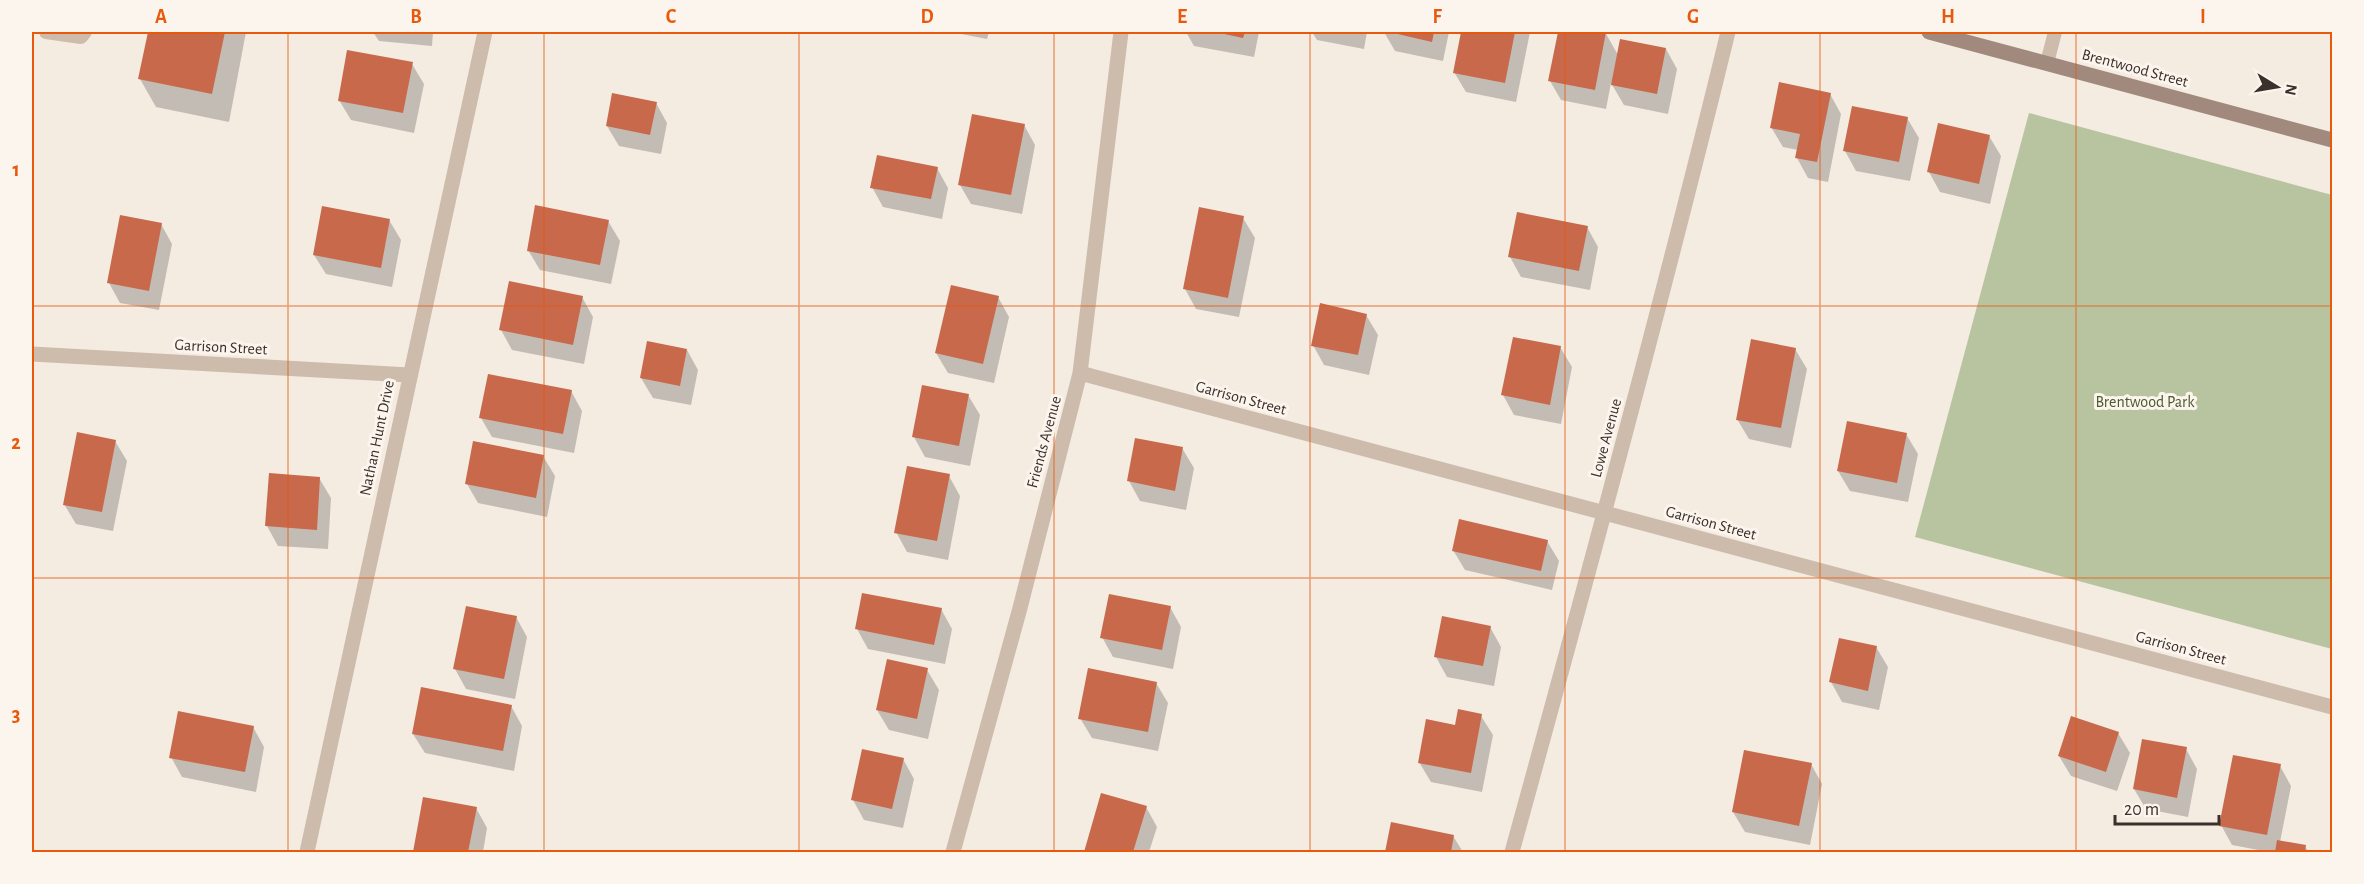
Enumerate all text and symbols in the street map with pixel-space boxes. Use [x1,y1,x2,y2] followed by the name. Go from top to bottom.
[155,7,167,27] text: A
[410,7,422,27] text: B
[666,7,677,27] text: C
[920,7,934,27] text: D
[1177,7,1187,27] text: E
[1432,7,1442,27] text: F
[1687,7,1699,27] text: G
[1941,7,1955,27] text: H
[2200,7,2206,27] text: I
[2080,46,2190,90] street label: Brentwood Street
[2247,57,2307,117] north arrow
[2282,83,2300,97] text: N
[12,160,20,180] text: 1
[174,337,268,357] street label: Garrison Street
[1194,378,1288,418] street label: Garrison Street
[357,379,397,497] street label: Nathan Hunt Drive
[1024,394,1064,490] street label: Friends Avenue
[2095,394,2195,410] park label: Brentwood Park
[1588,397,1624,479] street label: Lowe Avenue
[11,433,21,453] text: 2
[1664,503,1758,543] street label: Garrison Street
[2134,628,2228,668] street label: Garrison Street
[12,705,20,725] text: 3
[2115,788,2218,826] scale bar
[2124,801,2159,819] text: 20 m

